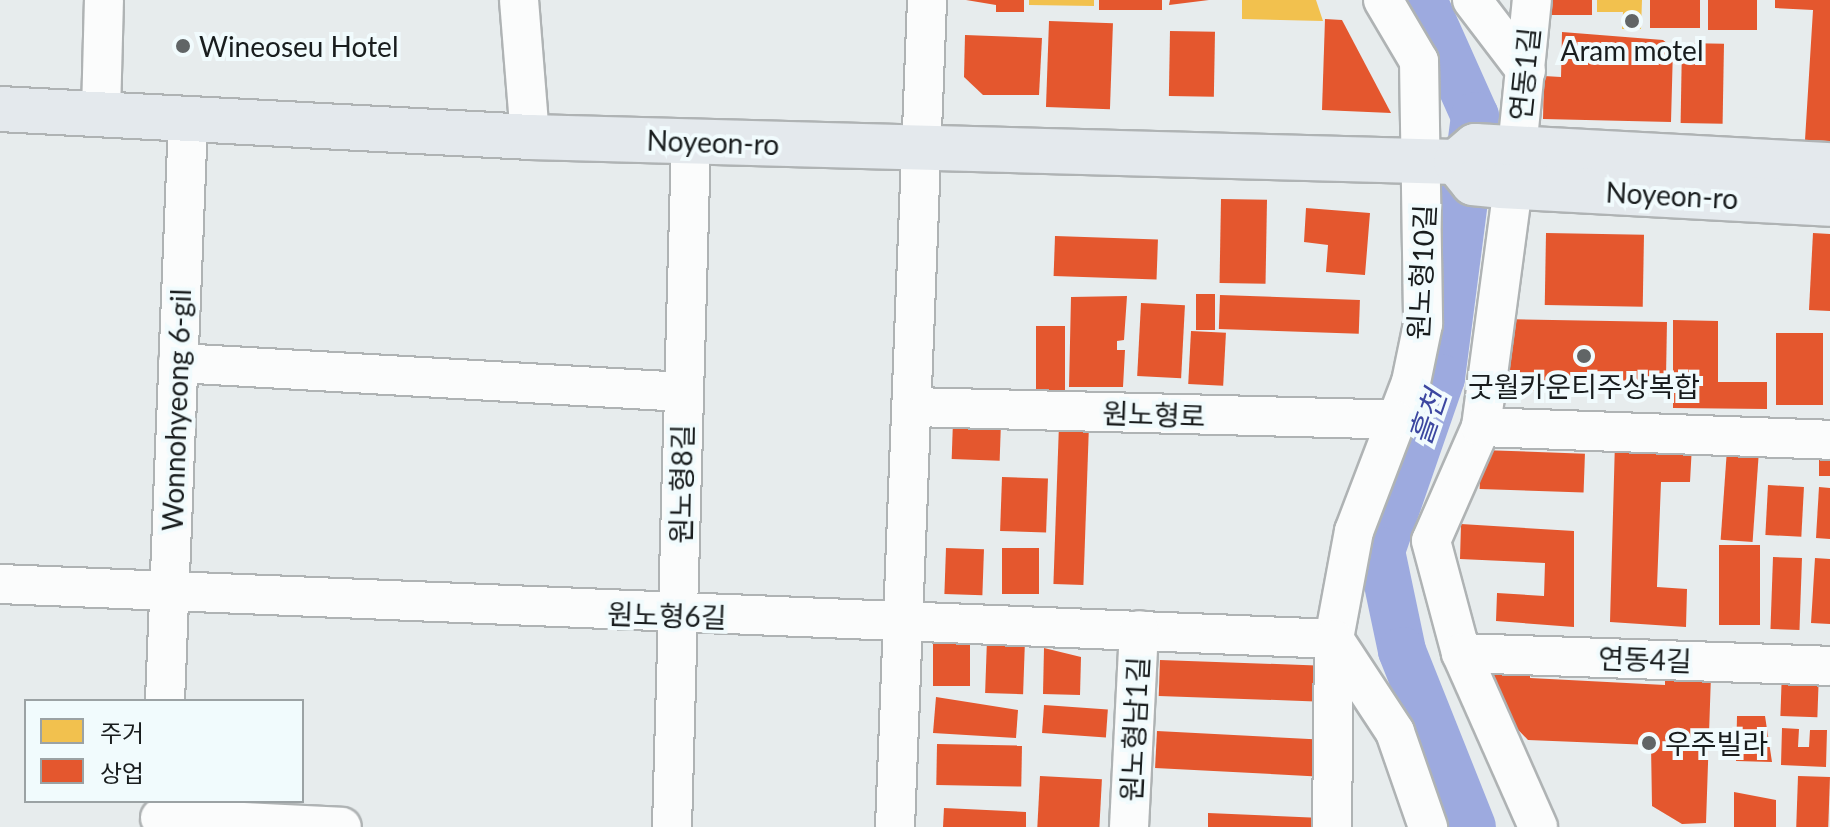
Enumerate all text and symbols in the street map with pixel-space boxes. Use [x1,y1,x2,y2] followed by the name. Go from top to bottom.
[1623,12,1641,30] marker: Aram motel
[1502,26,1546,122] street label: 연동1길
[199,29,399,63] place label: Wineoseu Hotel
[1561,33,1703,67] place label: Aram motel
[174,37,192,55] marker: Wineoseu Hotel
[646,123,780,161] street label: Noyeon-ro
[1605,175,1739,215] street label: Noyeon-ro
[1401,203,1441,341] street label: 원노형10길
[155,288,197,532] street label: Wonnohyeong 6-gil
[1575,347,1593,365] marker: 굿월카운티주상복합
[1468,369,1700,403] place label: 굿월카운티주상복합
[1401,385,1453,449] water label: 흘천
[1102,395,1206,433] street label: 원노형로
[663,424,699,544] street label: 원노형8길
[607,596,727,634] street label: 원노형6길
[1598,641,1692,677] street label: 연동4길
[1113,656,1155,802] street label: 원노형남1길
[24,699,304,803] legend
[100,718,144,747] text: 주거
[1665,726,1768,760] place label: 우주빌라
[1640,734,1658,752] marker: 우주빌라
[100,758,144,787] text: 상업

